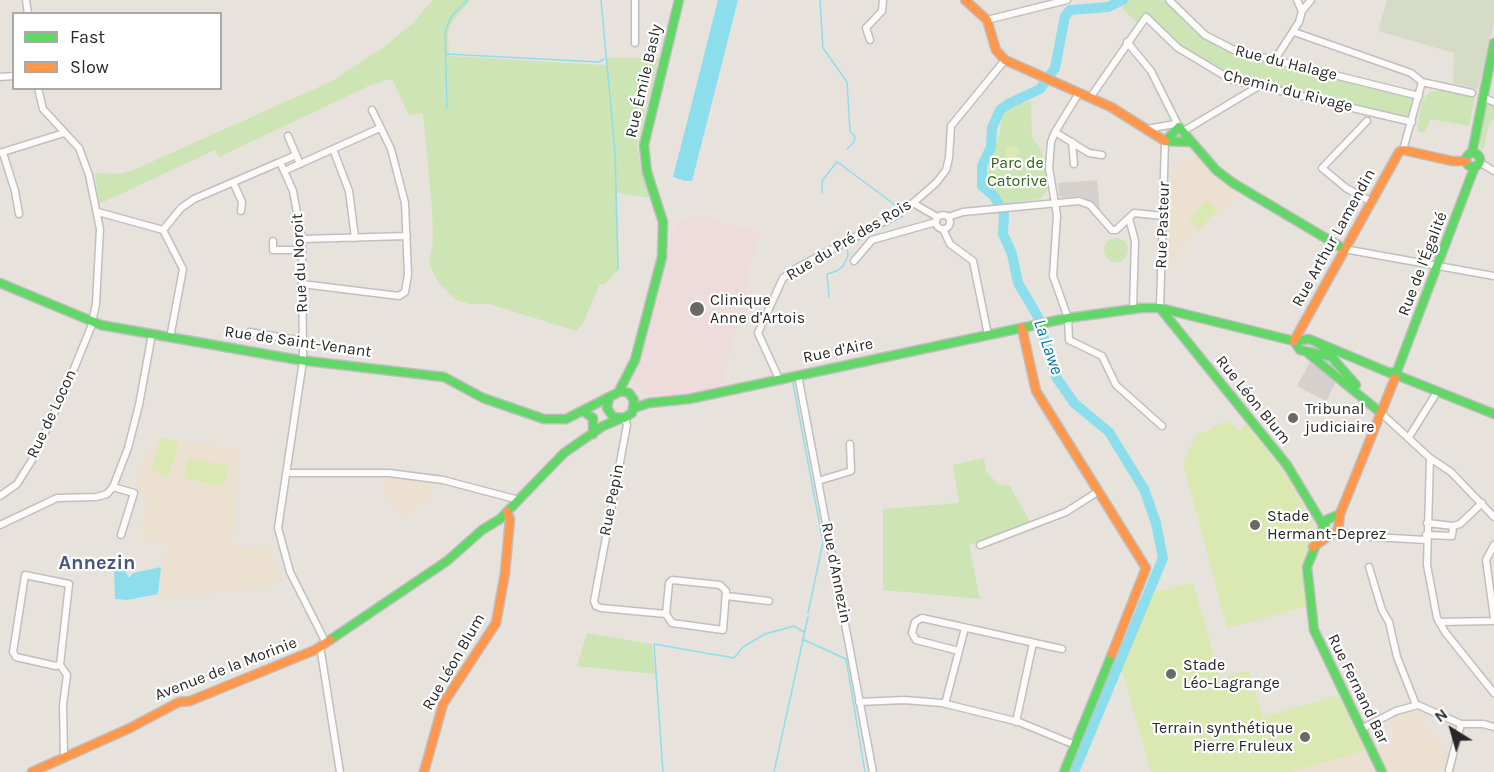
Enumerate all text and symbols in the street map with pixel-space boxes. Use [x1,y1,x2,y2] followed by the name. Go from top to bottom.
[12,12,222,90] legend
[622,22,666,140] street label: Rue Émile Basly
[70,26,105,48] text: Fast
[1233,41,1339,85] street label: Rue du Halage
[70,56,109,78] text: Slow
[1221,66,1355,116] street label: Chemin du Rivage
[987,153,1047,191] park label: Parc de Catorive
[1288,166,1380,310] street label: Rue Arthur Lamendin
[1152,181,1174,269] street label: Rue Pasteur
[783,195,915,285] street label: Rue du Pré des Rois
[1394,209,1452,319] street label: Rue de l'Égalité
[288,213,312,313] street label: Rue du Noroit
[710,290,805,328] place label: Clinique Anne d'Artois
[688,300,706,318] marker: Clinique Anne d'Artois
[1028,316,1068,378] water label: La Lawe
[223,322,373,362] street label: Rue de Saint-Venant
[801,334,875,368] street label: Rue d'Aire
[1211,352,1295,448] street label: Rue Léon Blum
[23,366,81,462] street label: Rue de Locon
[1305,399,1375,437] place label: Tribunal judiciaire
[1286,411,1300,425] marker: Tribunal judiciaire
[596,463,628,537] street label: Rue Pepin
[1267,506,1386,544] place label: Stade Hermant-Deprez
[1248,518,1262,532] marker: Stade Hermant-Deprez
[817,521,855,625] street label: Rue d'Annezin
[59,551,135,575] district label: Annezin
[419,610,489,714] street label: Rue Léon Blum
[1323,631,1393,747] street label: Rue Fernand Bar
[152,633,300,705] street label: Avenue de la Morinie
[1183,655,1280,693] place label: Stade Léo-Lagrange
[1164,667,1178,681] marker: Stade Léo-Lagrange
[1422,700,1482,760] north arrow
[1431,704,1451,726] text: N
[1152,718,1293,756] place label: Terrain synthétique Pierre Fruleux
[1298,730,1312,744] marker: Terrain synthétique Pierre Fruleux

